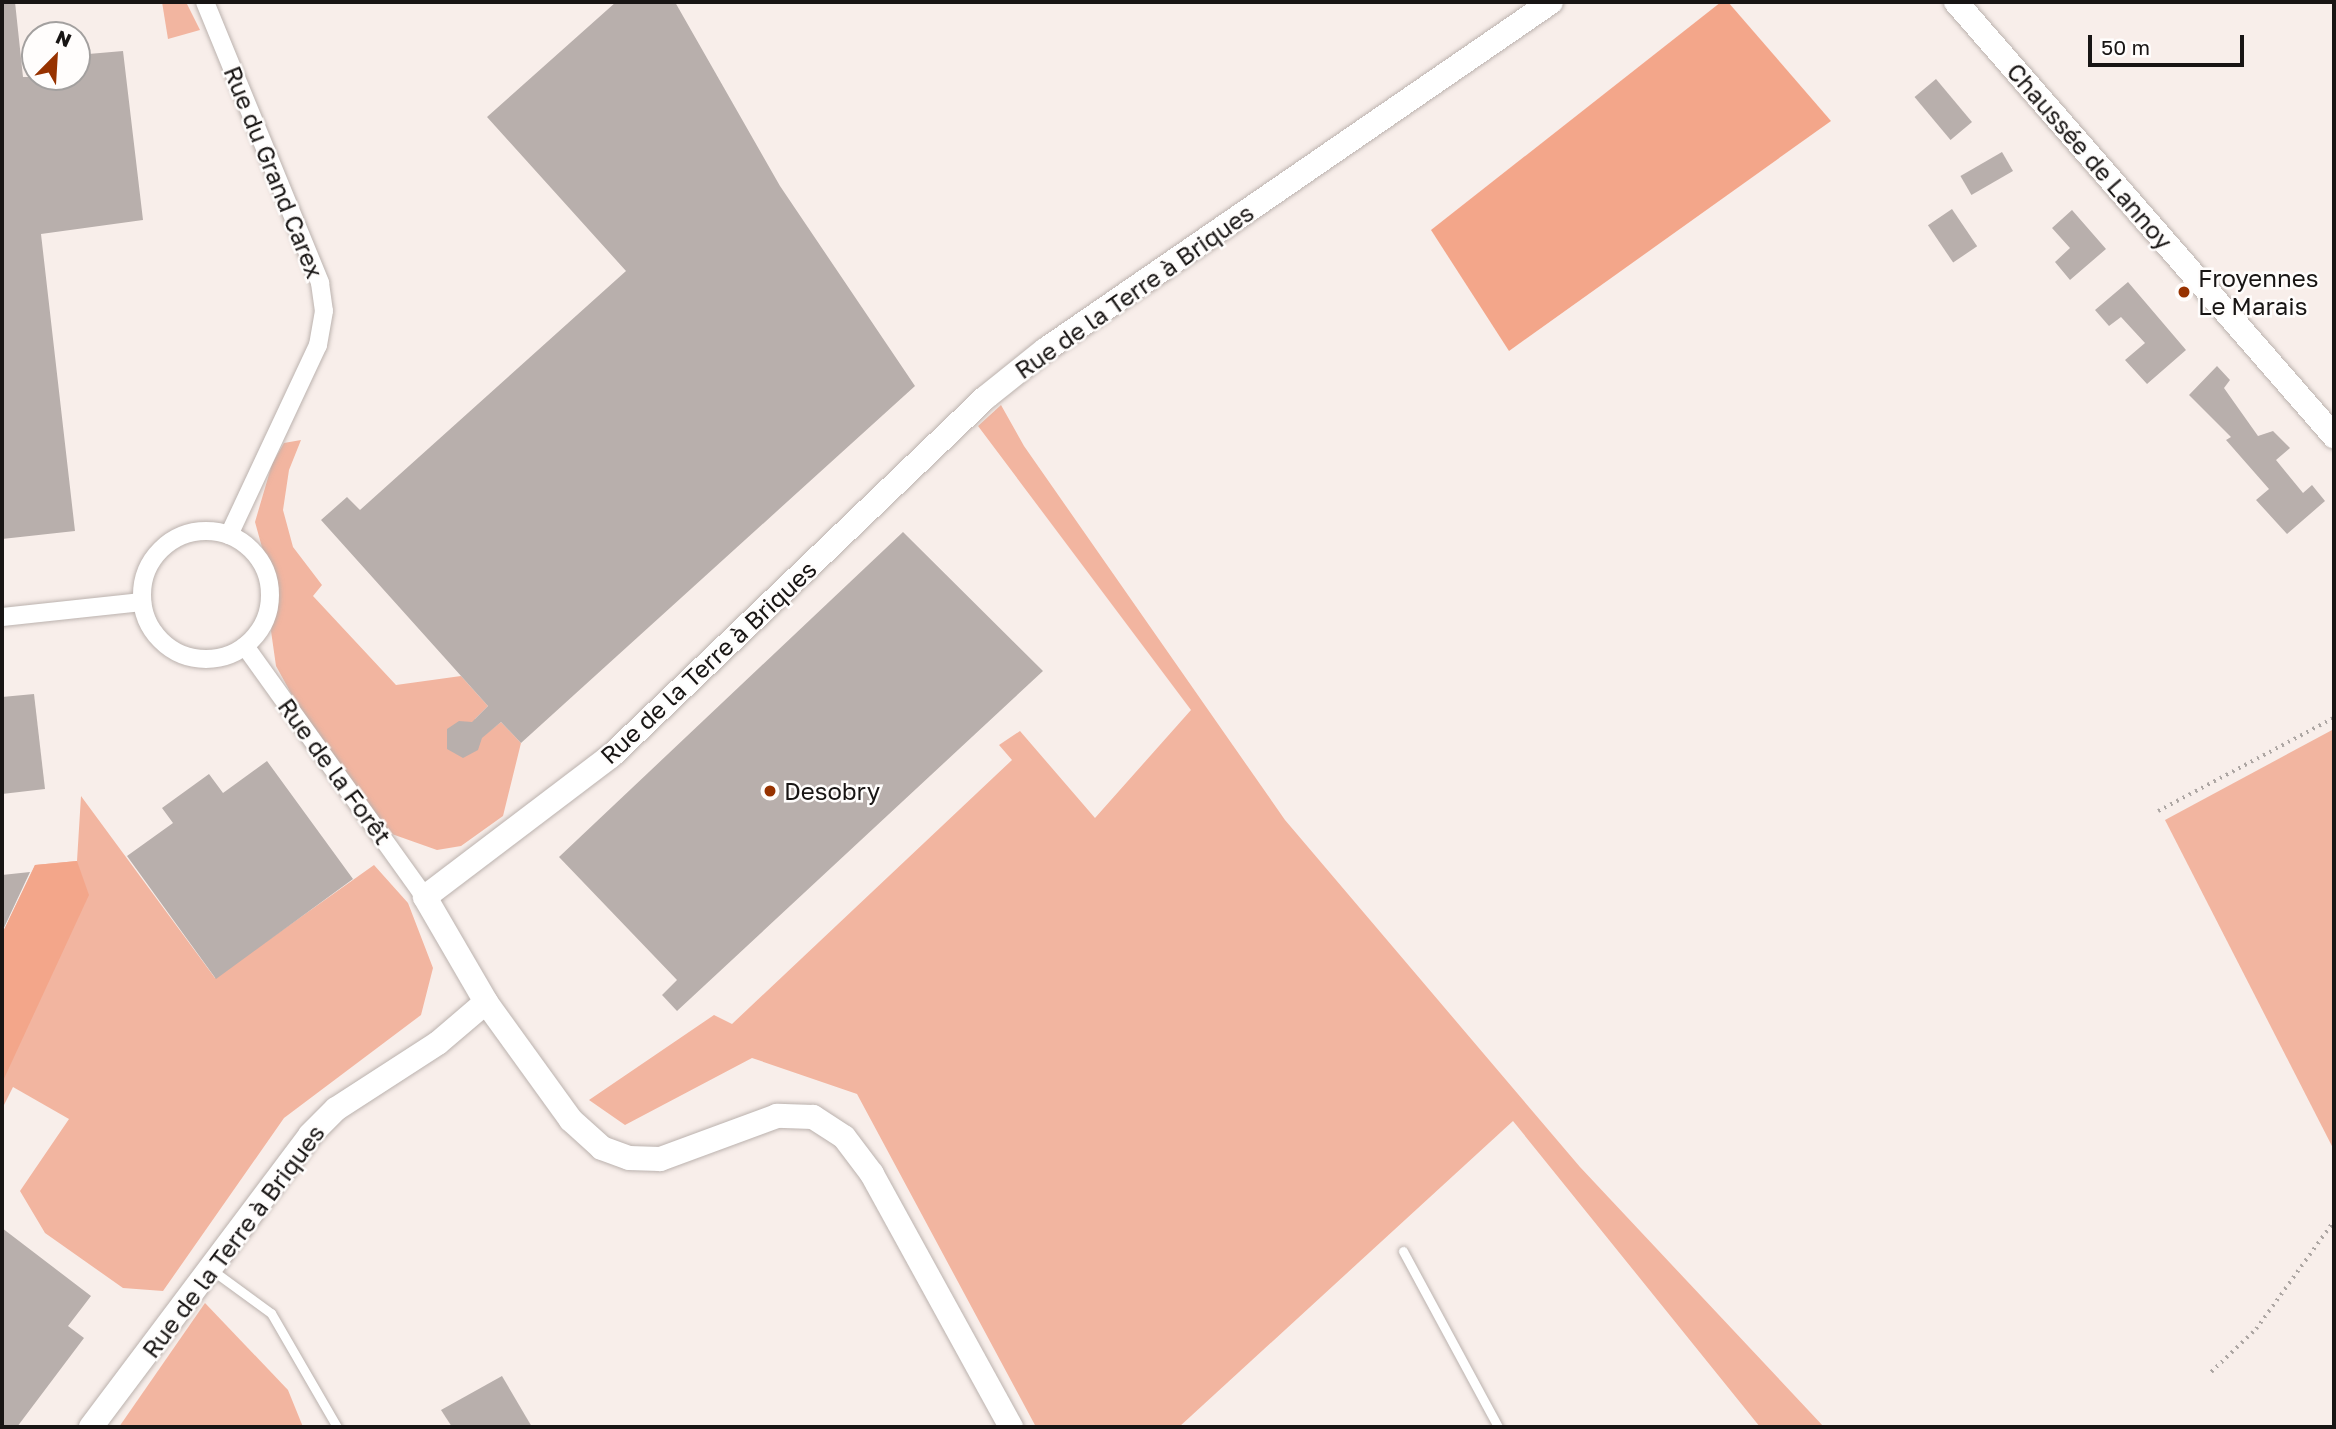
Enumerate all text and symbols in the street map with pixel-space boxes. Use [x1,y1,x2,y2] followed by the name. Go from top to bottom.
[21,21,91,91] north arrow
[2091,21,2247,65] scale bar
[53,25,75,52] text: N
[2101,34,2150,60] text: 50 m
[2001,57,2179,255] street label: Chaussée de Lannoy
[218,62,330,282] street label: Rue du Grand Carex
[1009,198,1259,384] street label: Rue de la Terre à Briques
[2198,264,2318,320] place label: Froyennes Le Marais
[2176,284,2192,300] marker: Froyennes Le Marais
[594,554,822,770] street label: Rue de la Terre à Briques
[272,692,398,850] street label: Rue de la Forêt
[784,777,880,805] place label: Desobry
[762,783,778,799] marker: Desobry
[136,1119,330,1363] street label: Rue de la Terre à Briques

